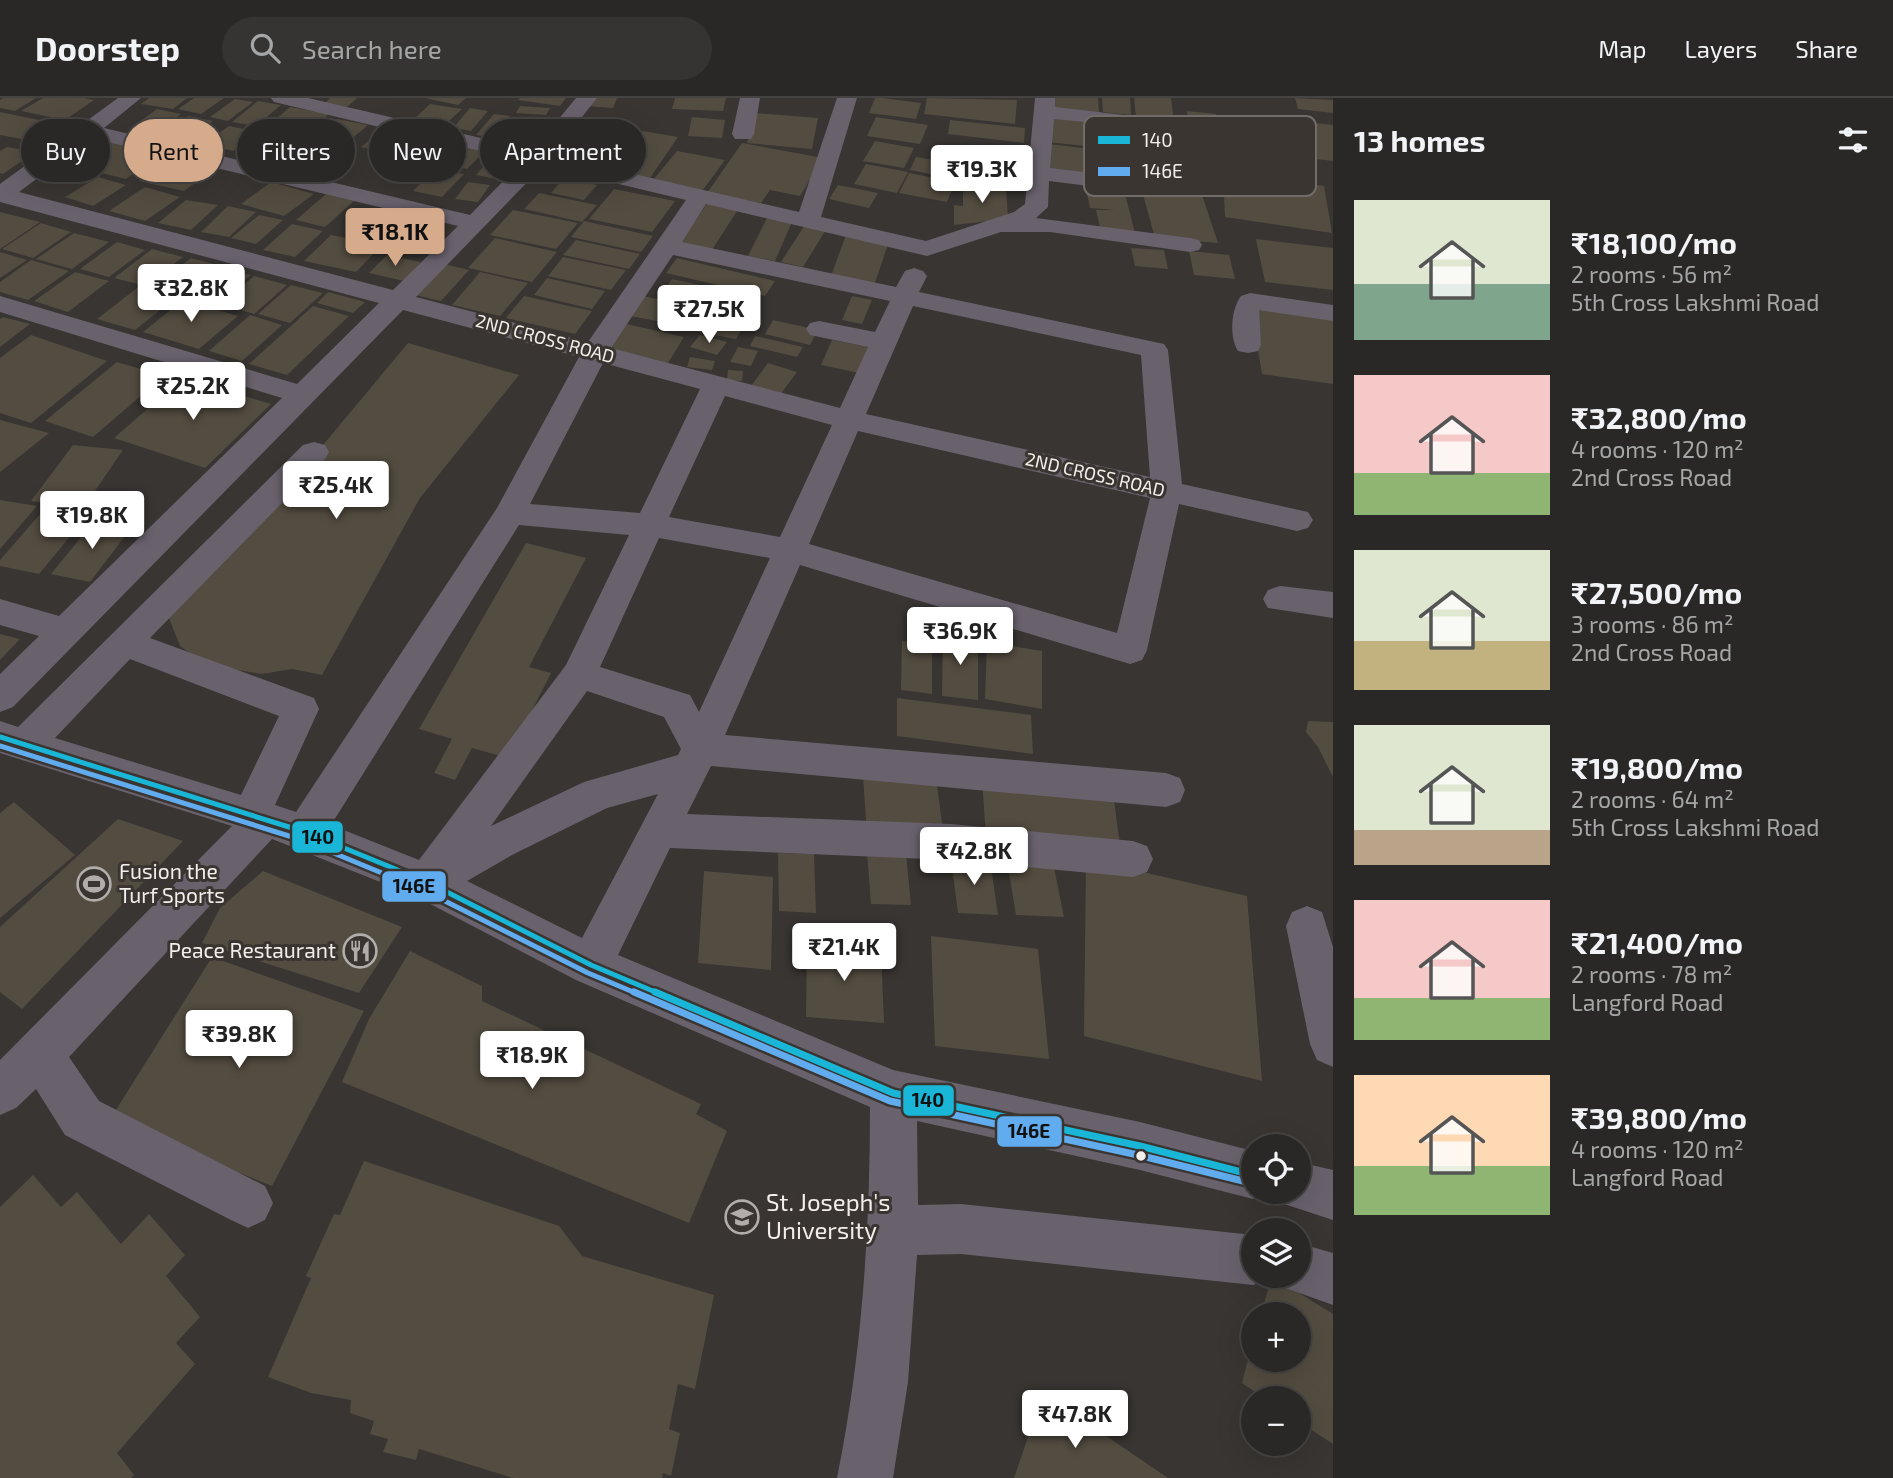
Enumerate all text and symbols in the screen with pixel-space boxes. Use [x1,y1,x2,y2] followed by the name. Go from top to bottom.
[222,17,712,80] search box
[35,28,180,68] text: Doorstep
[246,29,284,67] icon: search
[302,33,442,64] text: Search here
[1598,34,1646,63] text: Map
[1684,34,1757,63] text: Layers
[1795,34,1858,63] text: Share
[1084,116,1316,196] legend
[21,119,110,182] chip: Buy
[124,119,223,182] chip: Rent
[237,119,355,182] chip: Filters
[369,119,466,182] chip: New
[480,119,646,182] chip: Apartment
[1834,121,1872,159] icon: filters
[1354,122,1485,158] text: 13 homes
[1142,128,1173,151] text: 140
[925,146,1039,205] pin: ₹19.3K
[947,154,1017,182] text: ₹19.3K
[1142,159,1183,182] text: 146E
[338,208,452,268] pin: ₹18.1K
[362,217,429,245] text: ₹18.1K
[1571,224,1737,260] text: ₹18,100/mo
[1410,228,1494,312] icon: home
[1571,260,1732,288] text: 2 rooms · 56 m²
[134,264,248,324] pin: ₹32.8K
[154,273,228,301] text: ₹32.8K
[652,286,766,345] pin: ₹27.5K
[1571,288,1819,316] text: 5th Cross Lakshmi Road
[673,294,745,322] text: ₹27.5K
[474,309,617,367] street label: 2ND CROSS ROAD
[136,362,250,422] pin: ₹25.2K
[156,371,230,399] text: ₹25.2K
[1571,399,1747,435] text: ₹32,800/mo
[1410,403,1494,487] icon: home
[1571,435,1744,463] text: 4 rooms · 120 m²
[1023,447,1167,501] street label: 2ND CROSS ROAD
[279,462,393,521] pin: ₹25.4K
[1571,463,1732,491] text: 2nd Cross Road
[299,470,373,498] text: ₹25.4K
[35,491,149,551] pin: ₹19.8K
[56,500,128,528] text: ₹19.8K
[1571,574,1742,610] text: ₹27,500/mo
[1410,578,1494,662] icon: home
[903,608,1017,667] pin: ₹36.9K
[1571,610,1733,638] text: 3 rooms · 86 m²
[923,616,997,644] text: ₹36.9K
[1571,638,1732,666] text: 2nd Cross Road
[1571,749,1743,785] text: ₹19,800/mo
[1410,753,1494,837] icon: home
[1571,785,1734,813] text: 2 rooms · 64 m²
[1571,813,1819,841] text: 5th Cross Lakshmi Road
[291,820,344,854] line badge: 140
[302,825,334,848] text: 140
[917,828,1031,887] pin: ₹42.8K
[936,836,1012,864] text: ₹42.8K
[119,858,225,907] place label: Fusion the Turf Sports
[75,865,113,903] sports icon: Fusion the Turf Sports
[381,870,447,903] line badge: 146E
[393,874,435,897] text: 146E
[787,924,901,983] pin: ₹21.4K
[1571,924,1743,960] text: ₹21,400/mo
[1410,928,1494,1012] icon: home
[341,932,379,970] restaurant icon: Peace Restaurant
[808,932,880,960] text: ₹21.4K
[168,937,336,962] place label: Peace Restaurant
[1571,960,1732,988] text: 2 rooms · 78 m²
[1571,988,1724,1016] text: Langford Road
[182,1010,296,1070] pin: ₹39.8K
[202,1019,276,1047] text: ₹39.8K
[475,1032,589,1091] pin: ₹18.9K
[496,1040,568,1068] text: ₹18.9K
[902,1084,955,1117] line badge: 140
[912,1088,944,1111] text: 140
[1571,1099,1747,1135] text: ₹39,800/mo
[1410,1103,1494,1187] icon: home
[996,1115,1063,1148] line badge: 146E
[1008,1119,1050,1142] text: 146E
[1241,1134,1311,1456] map controls
[1241,1134,1311,1204] button: locate
[1571,1135,1744,1163] text: 4 rooms · 120 m²
[1134,1149,1148,1163] unlabelled marker
[1571,1163,1724,1191] text: Langford Road
[766,1187,891,1244] place label: St. Joseph's University
[723,1198,761,1236] school or university icon: St. Joseph's University
[1241,1218,1311,1288] button: layers
[1241,1302,1311,1372] button: +
[1241,1386,1311,1456] button: −
[1018,1390,1132,1450] pin: ₹47.8K
[1038,1399,1112,1427] text: ₹47.8K

